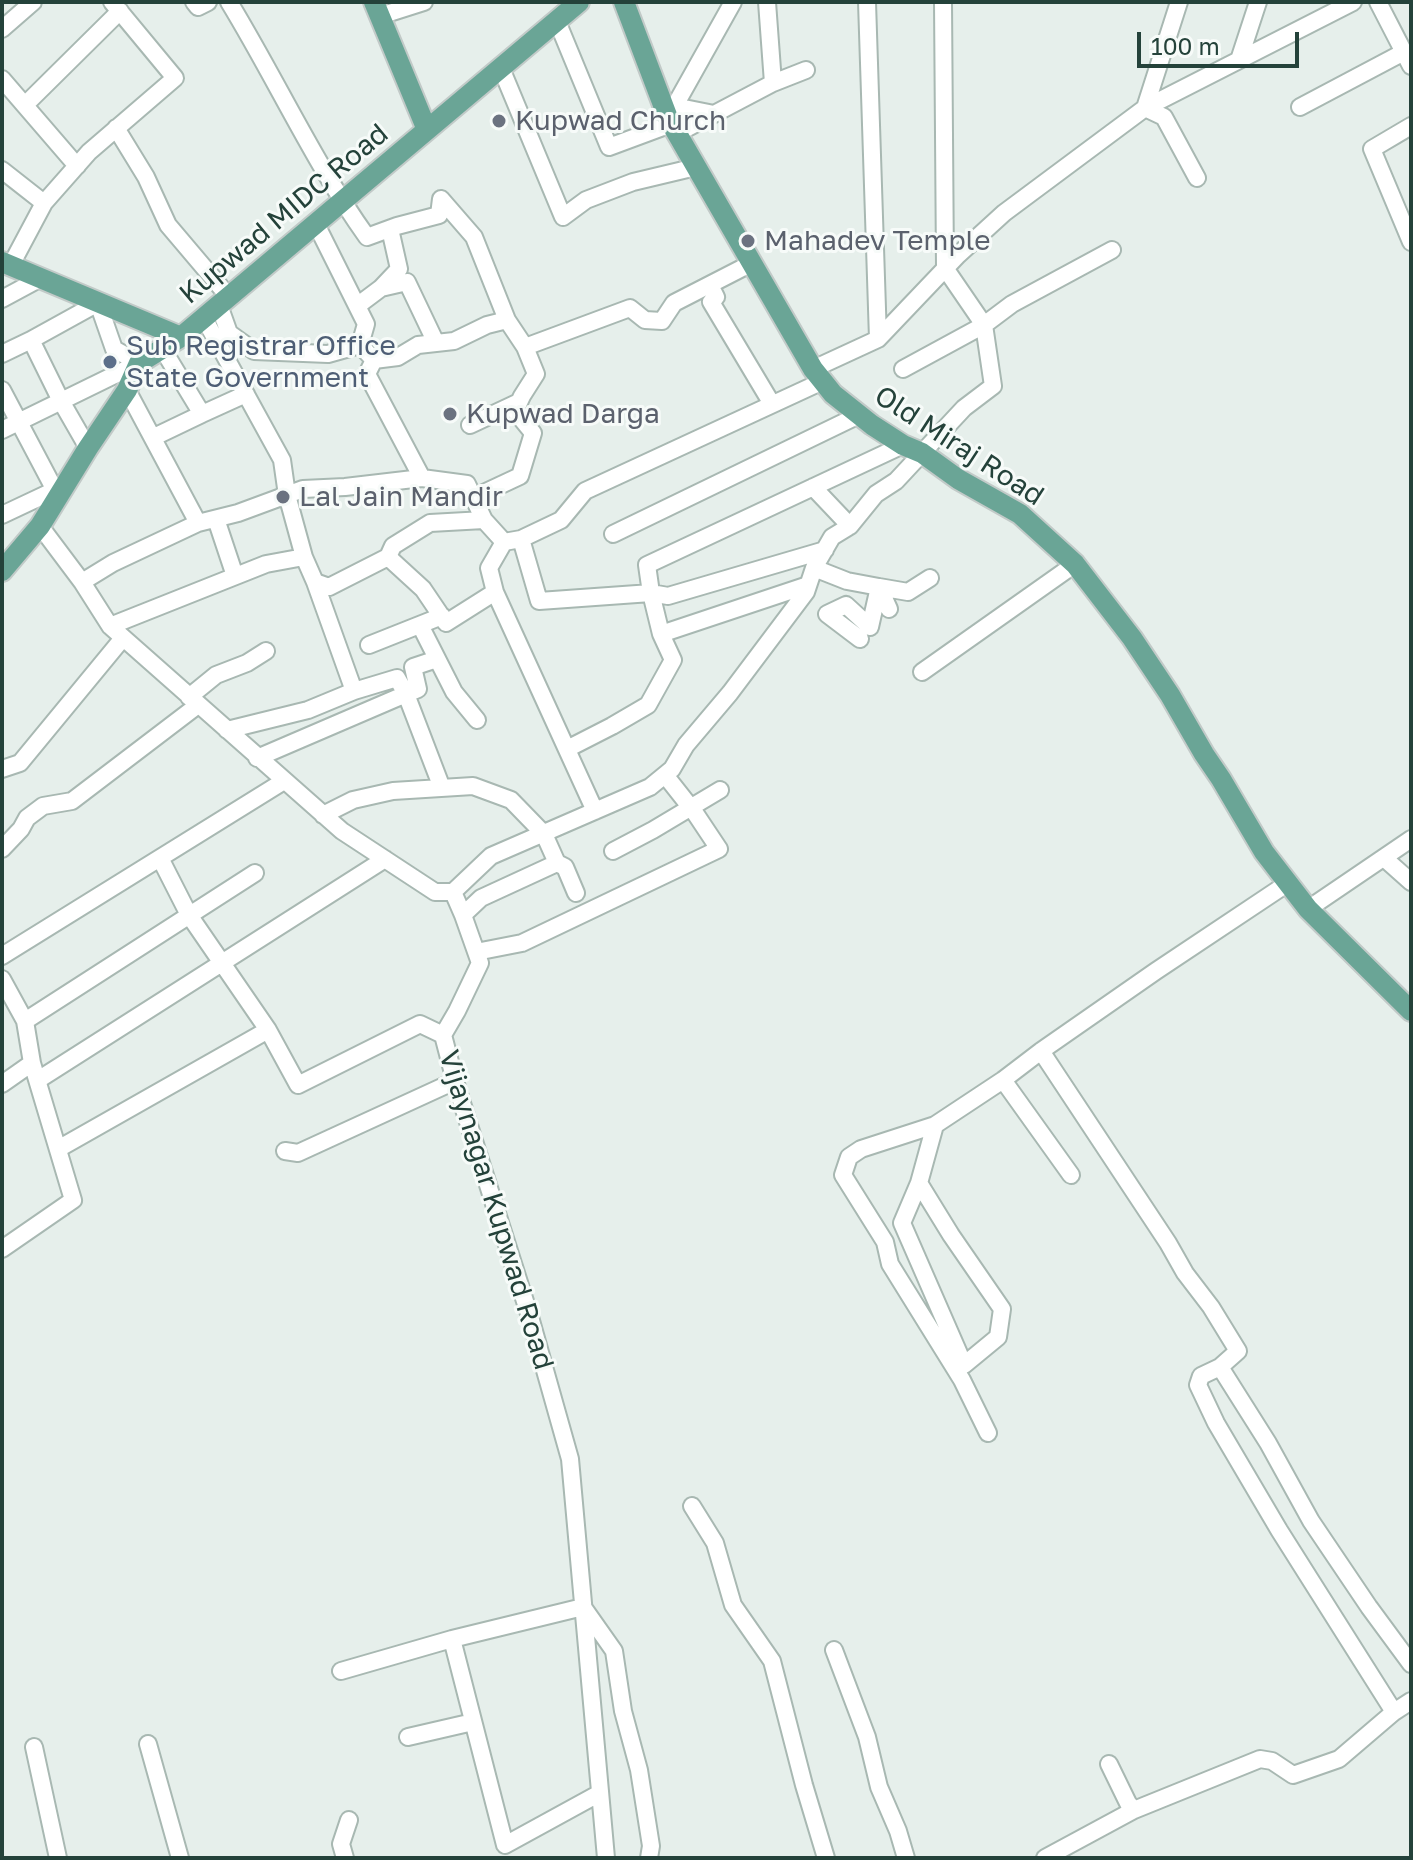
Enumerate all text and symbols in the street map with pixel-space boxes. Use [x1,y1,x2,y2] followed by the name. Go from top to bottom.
[1141,16,1303,66] scale bar
[1151,31,1220,60] text: 100 m
[515,104,726,138] place label: Kupwad Church
[490,112,508,130] marker: Kupwad Church
[173,117,395,311] street label: Kupwad MIDC Road
[764,224,991,258] place label: Mahadev Temple
[739,232,757,250] marker: Mahadev Temple
[126,329,396,395] place label: Sub Registrar Office State Government
[101,353,119,371] marker: Sub Registrar Office State Government
[868,379,1050,513] street label: Old Miraj Road
[466,397,660,431] place label: Kupwad Darga
[441,405,459,423] marker: Kupwad Darga
[299,480,503,514] place label: Lal Jain Mandir
[274,488,292,506] marker: Lal Jain Mandir
[431,1046,561,1374] street label: Vijaynagar Kupwad Road

